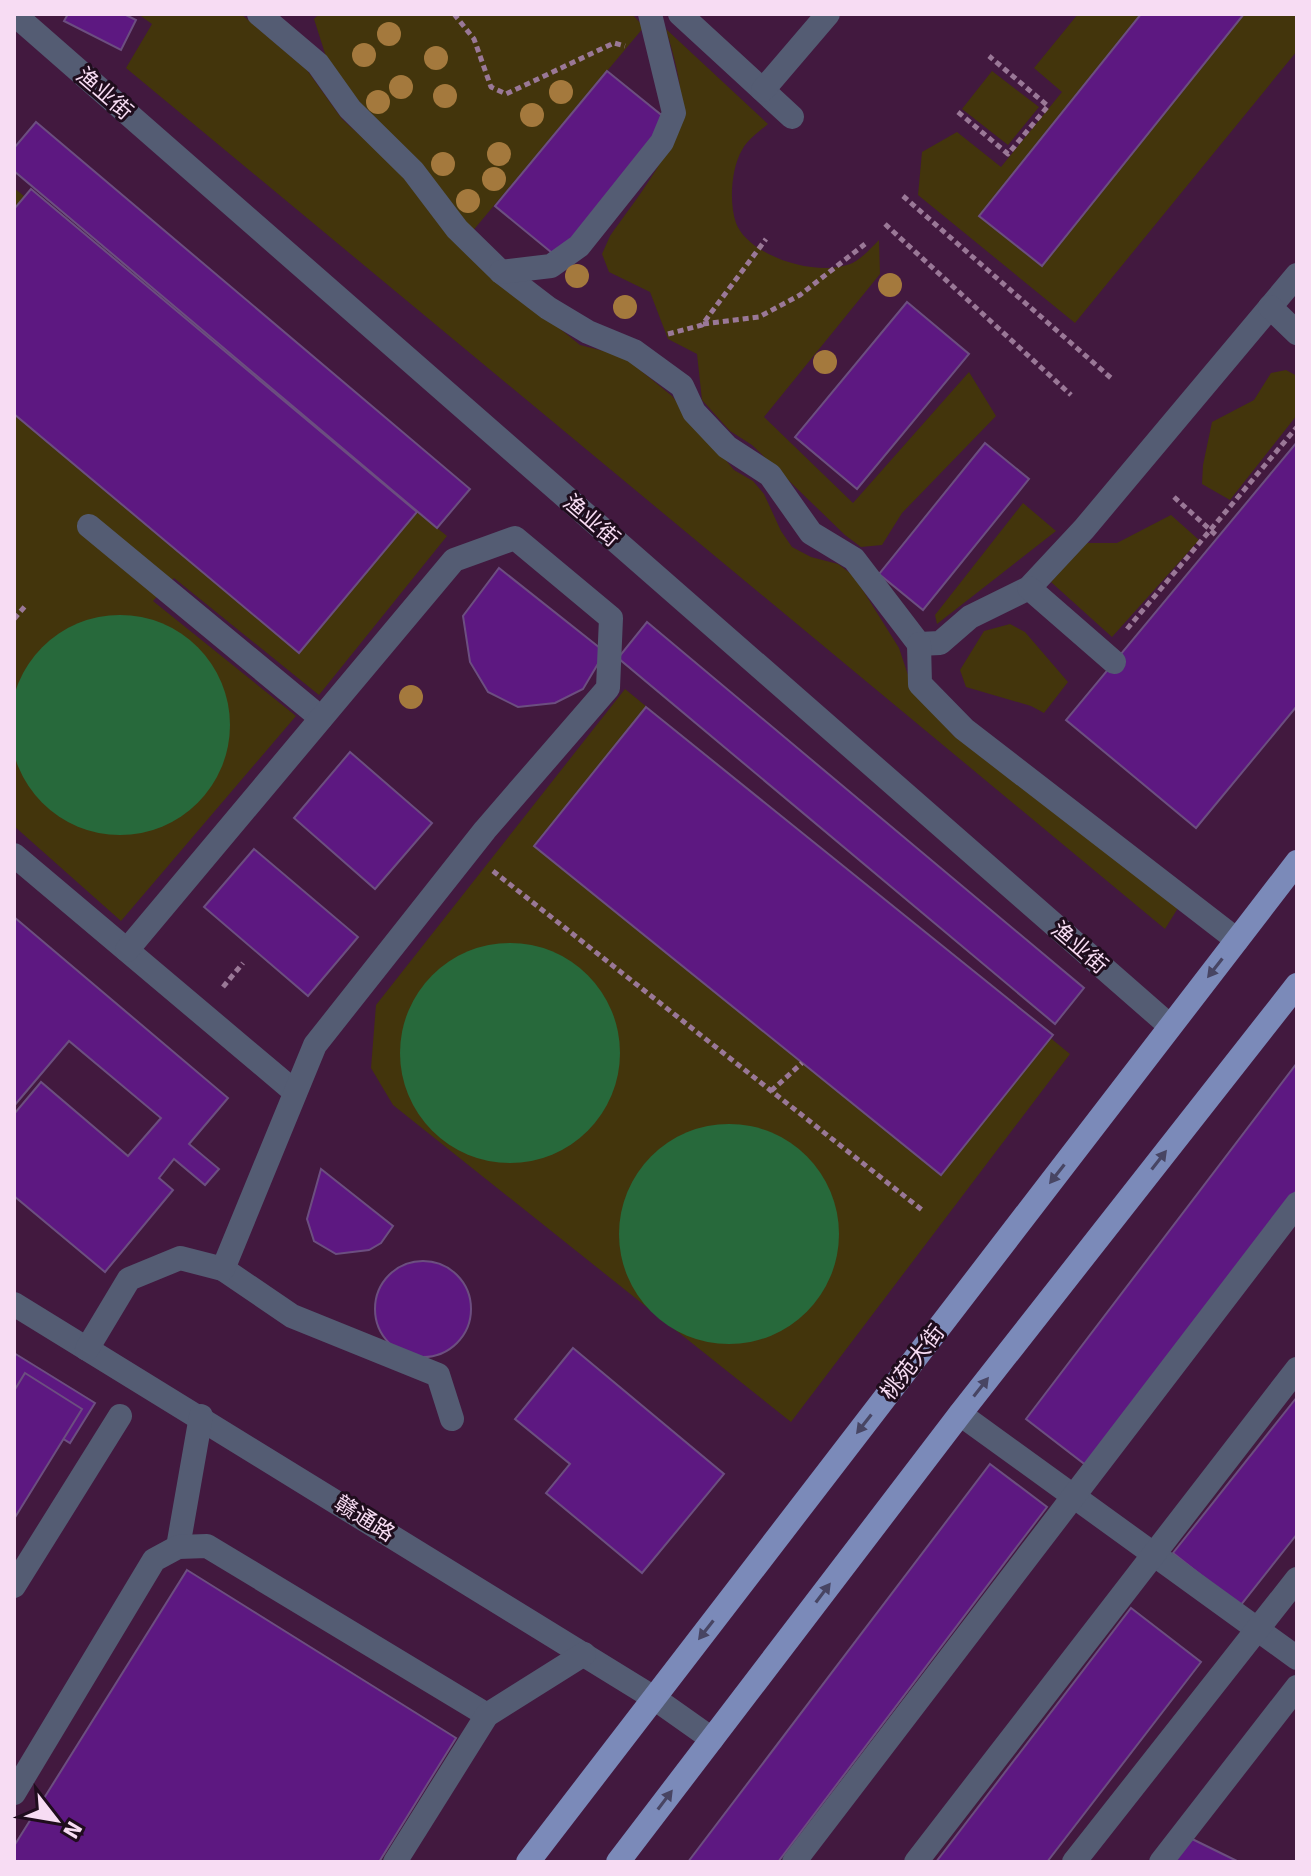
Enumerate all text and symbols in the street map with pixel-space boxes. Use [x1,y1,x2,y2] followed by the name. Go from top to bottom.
[71,62,138,125] street label: 渔业街
[558,489,625,552] street label: 渔业街
[1046,916,1113,979] street label: 渔业街
[1208,958,1224,978] one-way arrow
[1150,1150,1167,1170] one-way arrow
[1049,1164,1065,1184] one-way arrow
[875,1319,950,1405] street label: 桃苑大街
[973,1377,989,1397] one-way arrow
[857,1414,873,1434] one-way arrow
[330,1489,400,1547] street label: 赣通路
[815,1583,831,1603] one-way arrow
[698,1620,714,1640] one-way arrow
[16,1780,96,1860] north arrow
[657,1790,673,1810] one-way arrow
[57,1817,88,1844] text: N

